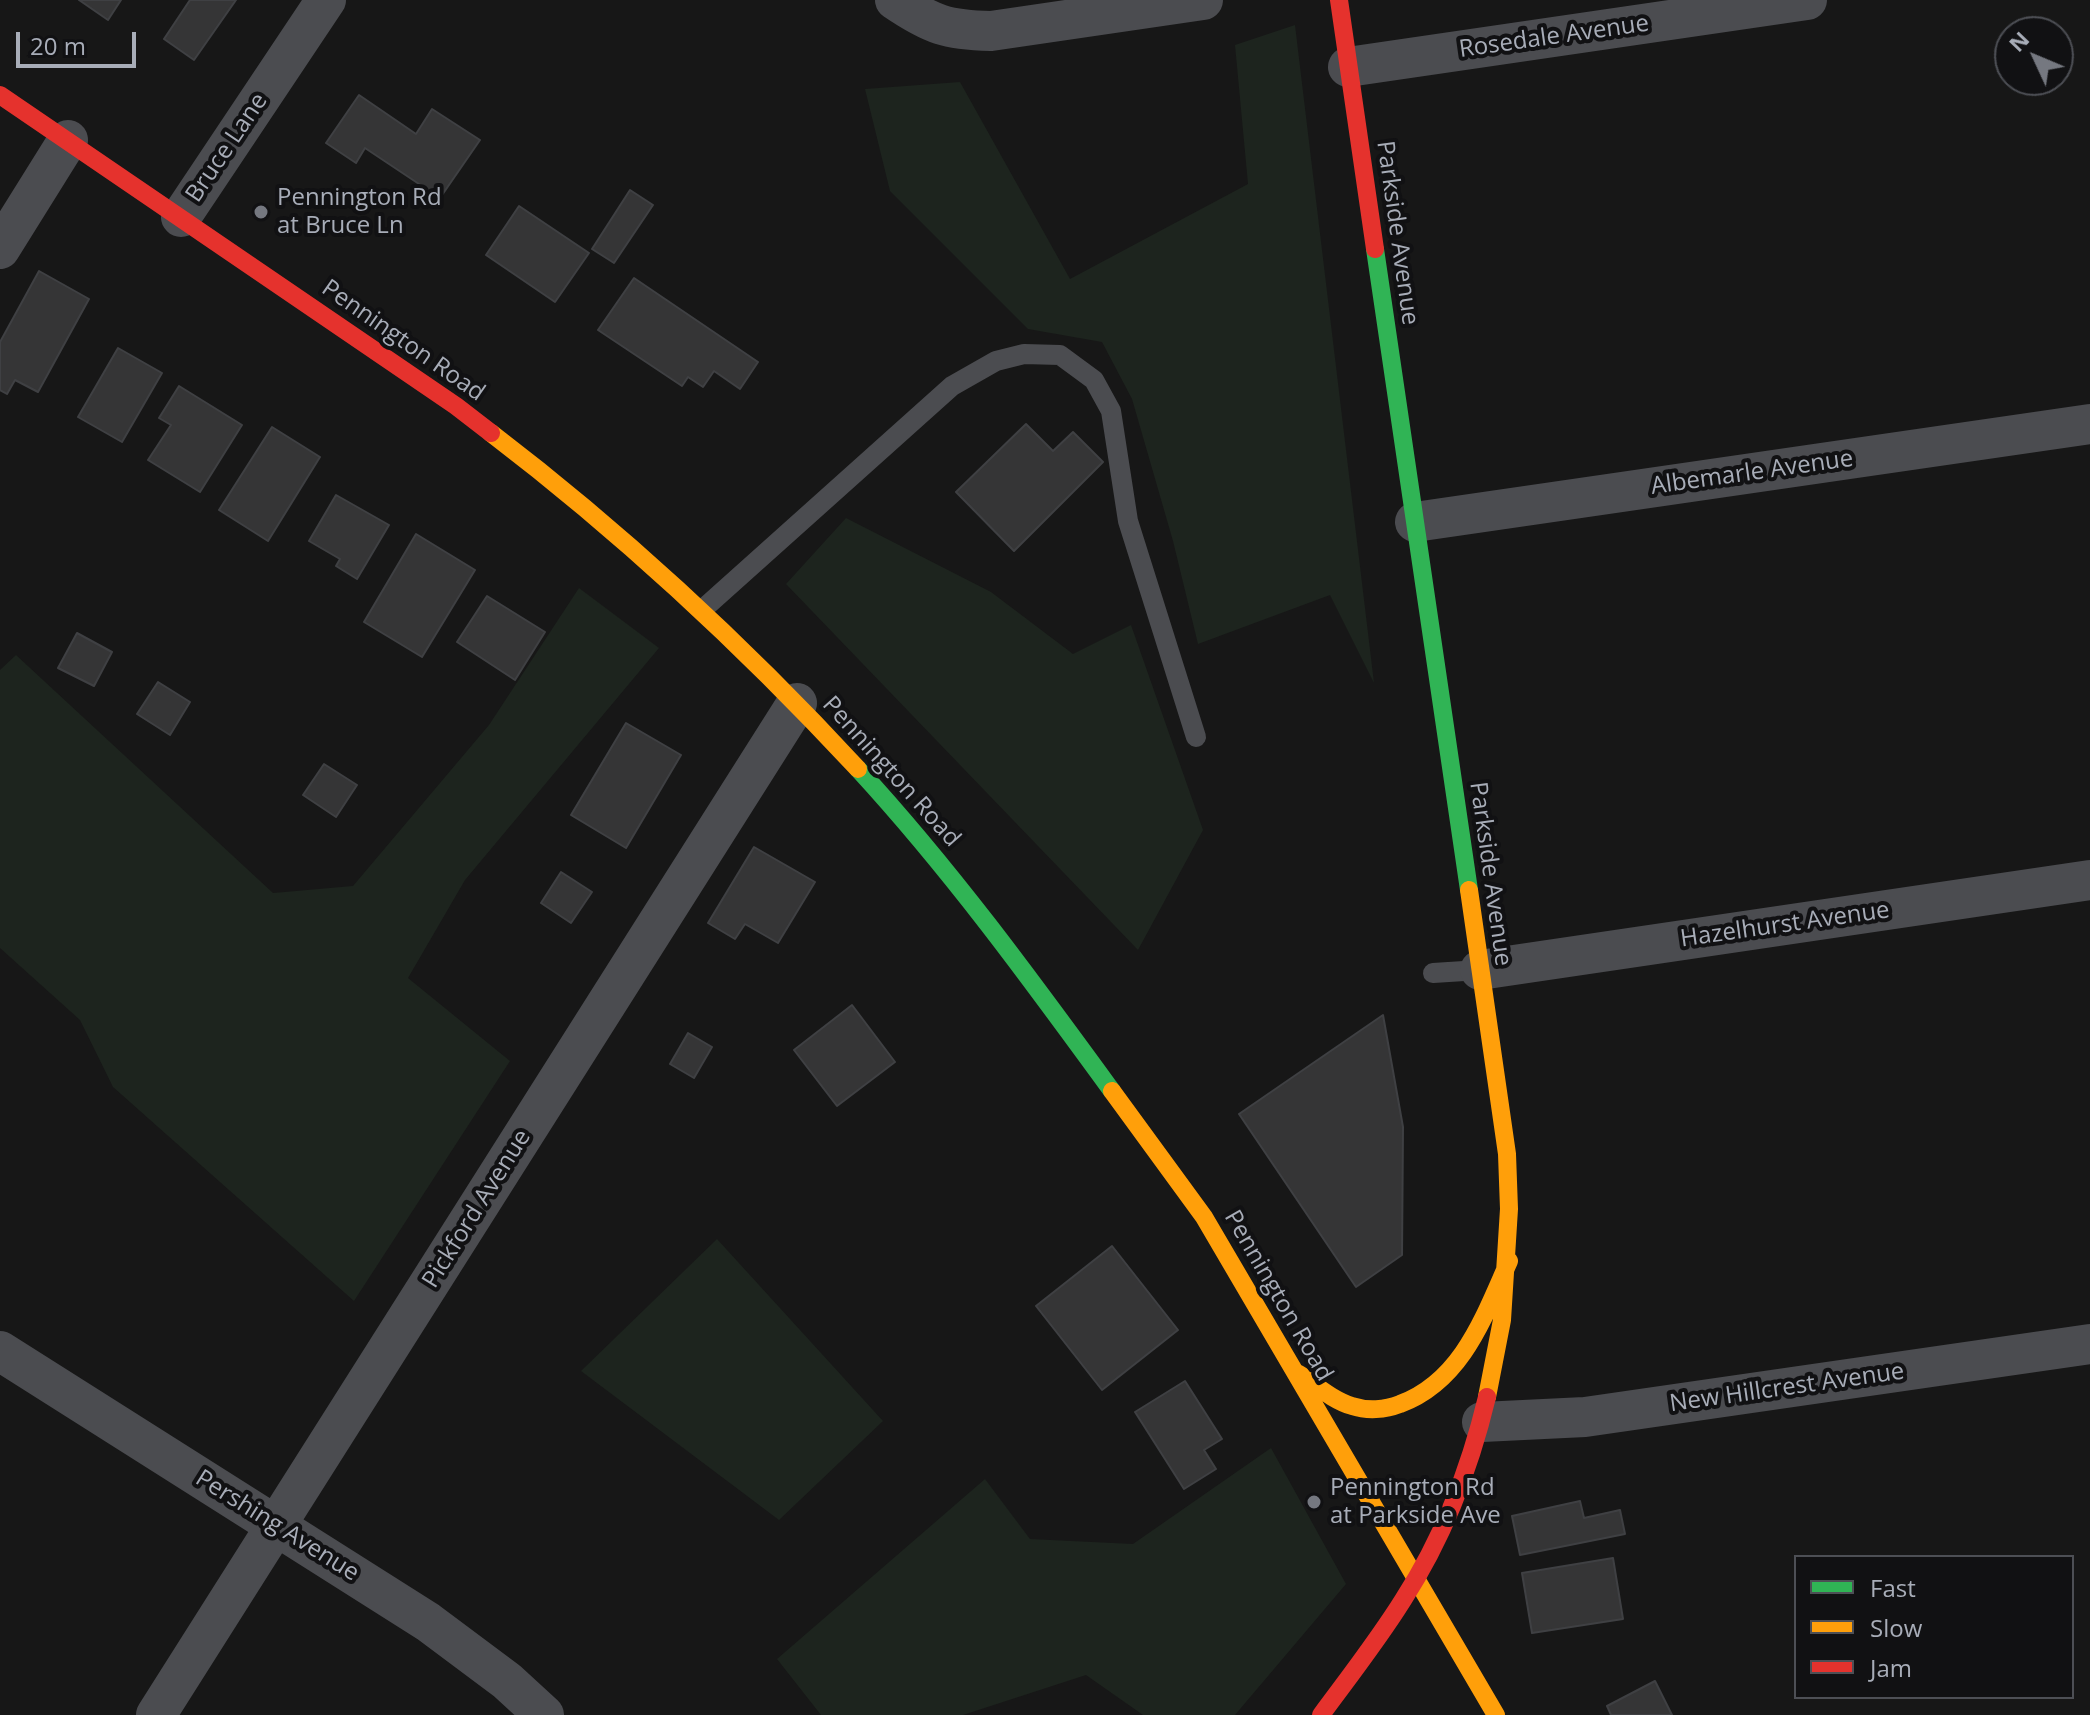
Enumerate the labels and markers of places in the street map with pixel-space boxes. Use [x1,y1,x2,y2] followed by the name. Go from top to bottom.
[277,184,442,240] place label: Pennington Rd at Bruce Ln
[252,203,270,221] marker: Pennington Rd at Bruce Ln
[1330,1474,1501,1530] place label: Pennington Rd at Parkside Ave
[1305,1493,1323,1511] marker: Pennington Rd at Parkside Ave

